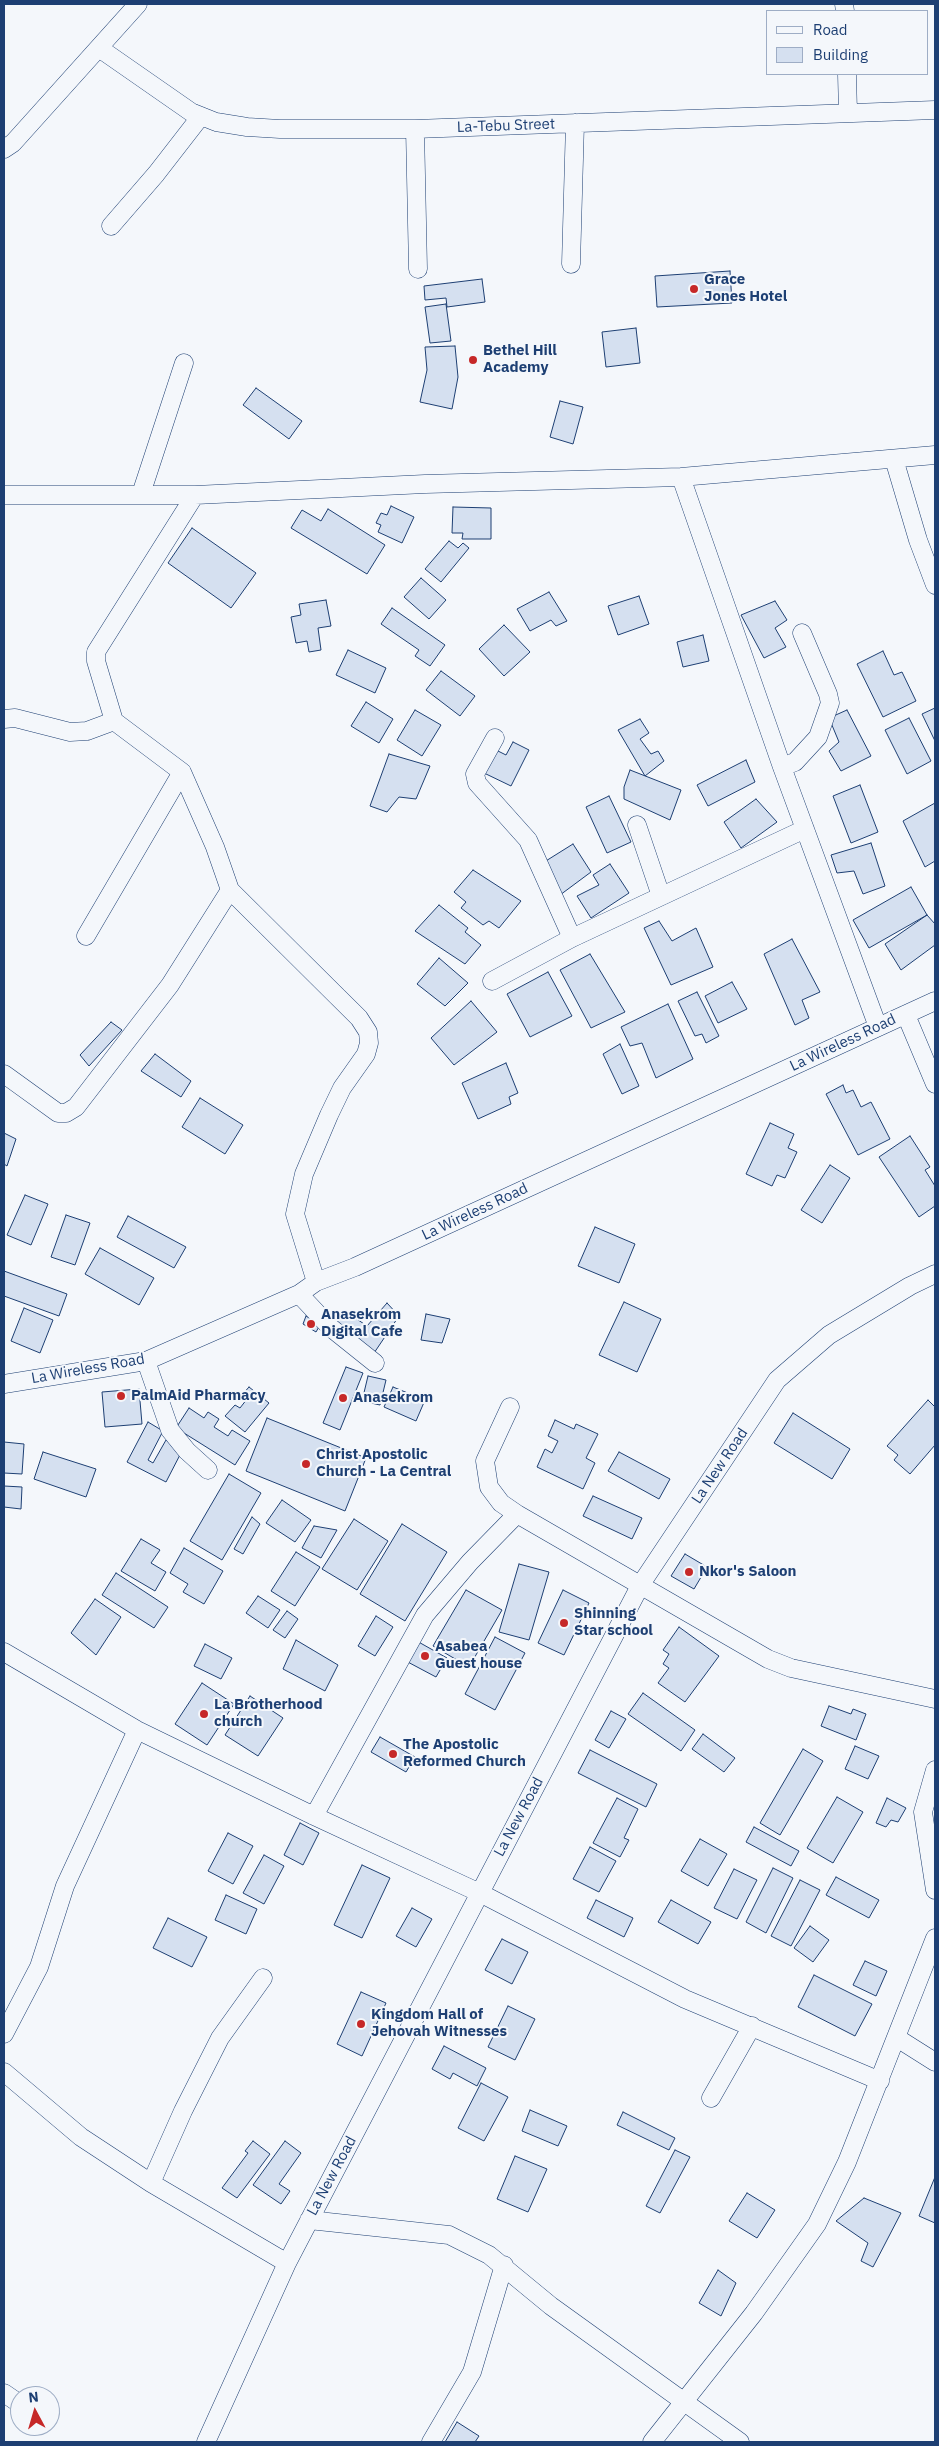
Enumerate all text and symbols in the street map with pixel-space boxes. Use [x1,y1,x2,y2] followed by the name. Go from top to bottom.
[766,10,929,75] legend
[813,20,848,39] text: Road
[813,45,868,64] text: Building
[457,115,555,137] street label: La-Tebu Street
[704,271,787,306] place label: Grace Jones Hotel
[688,283,700,295] marker: Grace Jones Hotel
[483,342,557,377] place label: Bethel Hill Academy
[467,354,479,366] marker: Bethel Hill Academy
[787,1011,899,1075] street label: La Wireless Road
[419,1180,531,1244] street label: La Wireless Road
[321,1306,403,1341] place label: Anasekrom Digital Cafe
[305,1318,317,1330] marker: Anasekrom Digital Cafe
[30,1350,146,1388] street label: La Wireless Road
[131,1387,265,1405] place label: PalmAid Pharmacy
[353,1389,433,1407] place label: Anasekrom
[115,1390,127,1402] marker: PalmAid Pharmacy
[337,1392,349,1404] marker: Anasekrom
[688,1425,752,1507] street label: La New Road
[316,1446,451,1481] place label: Christ Apostolic Church - La Central
[300,1458,312,1470] marker: Christ Apostolic Church - La Central
[699,1563,796,1581] place label: Nkor's Saloon
[683,1566,695,1578] marker: Nkor's Saloon
[574,1605,653,1640] place label: Shinning Star school
[558,1617,570,1629] marker: Shinning Star school
[435,1638,522,1673] place label: Asabea Guest house
[419,1650,431,1662] marker: Asabea Guest house
[214,1696,323,1731] place label: La Brotherhood church
[198,1708,210,1720] marker: La Brotherhood church
[403,1736,526,1771] place label: The Apostolic Reformed Church
[387,1748,399,1760] marker: The Apostolic Reformed Church
[491,1774,547,1860] street label: La New Road
[371,2006,507,2041] place label: Kingdom Hall of Jehovah Witnesses
[355,2018,367,2030] marker: Kingdom Hall of Jehovah Witnesses
[304,2133,360,2219] street label: La New Road
[10,2386,60,2436] north arrow
[28,2388,40,2407] text: N

